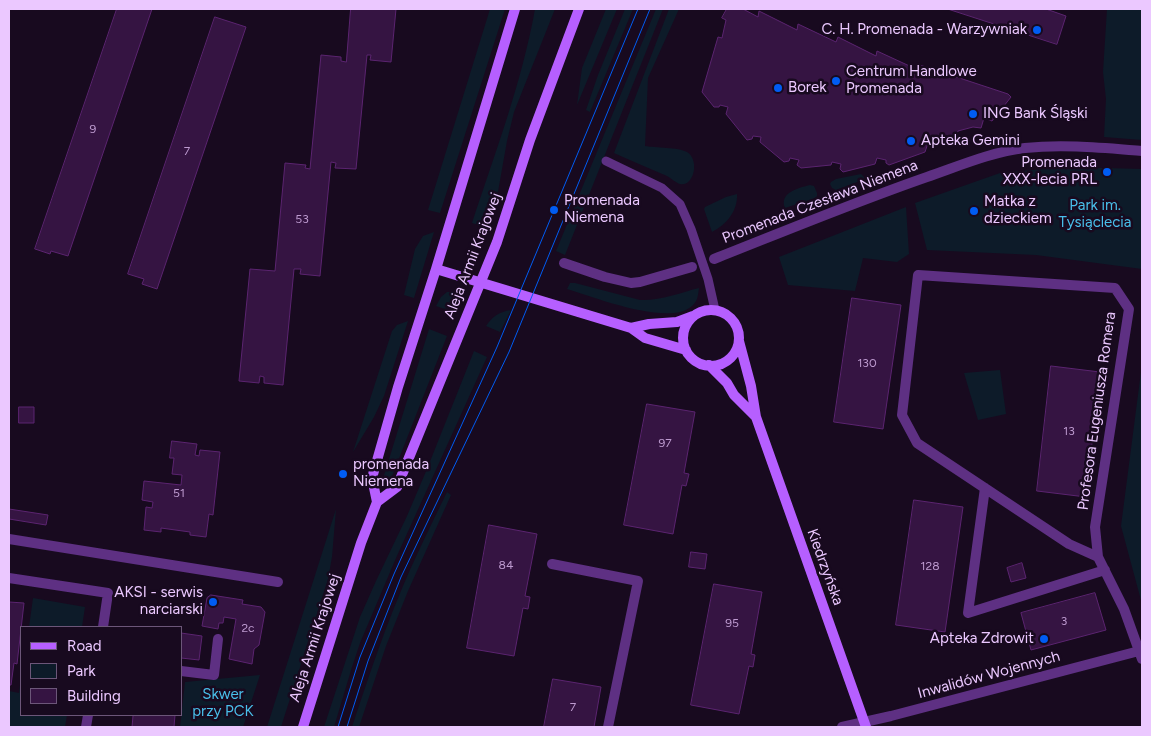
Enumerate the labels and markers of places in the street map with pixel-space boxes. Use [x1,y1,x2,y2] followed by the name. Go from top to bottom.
[821,21,1027,39] place label: C. H. Promenada - Warzywniak
[1031,24,1043,36] marker: C. H. Promenada - Warzywniak
[846,63,977,98] place label: Centrum Handlowe Promenada
[830,75,842,87] marker: Centrum Handlowe Promenada
[788,79,826,97] place label: Borek
[772,82,784,94] marker: Borek
[983,105,1088,123] place label: ING Bank Śląski
[967,108,979,120] marker: ING Bank Śląski
[921,132,1020,150] place label: Apteka Gemini
[905,135,917,147] marker: Apteka Gemini
[1003,154,1097,189] place label: Promenada XXX-lecia PRL
[1101,166,1113,178] marker: Promenada XXX-lecia PRL
[564,192,640,227] place label: Promenada Niemena
[984,193,1052,228] place label: Matka z dzieckiem
[548,204,560,216] marker: Promenada Niemena
[968,205,980,217] marker: Matka z dzieckiem
[353,456,429,491] place label: promenada Niemena
[337,468,349,480] marker: promenada Niemena
[114,584,203,619] place label: AKSI - serwis narciarski
[207,596,219,608] marker: AKSI - serwis narciarski
[930,630,1034,648] place label: Apteka Zdrowit
[1038,633,1050,645] marker: Apteka Zdrowit

